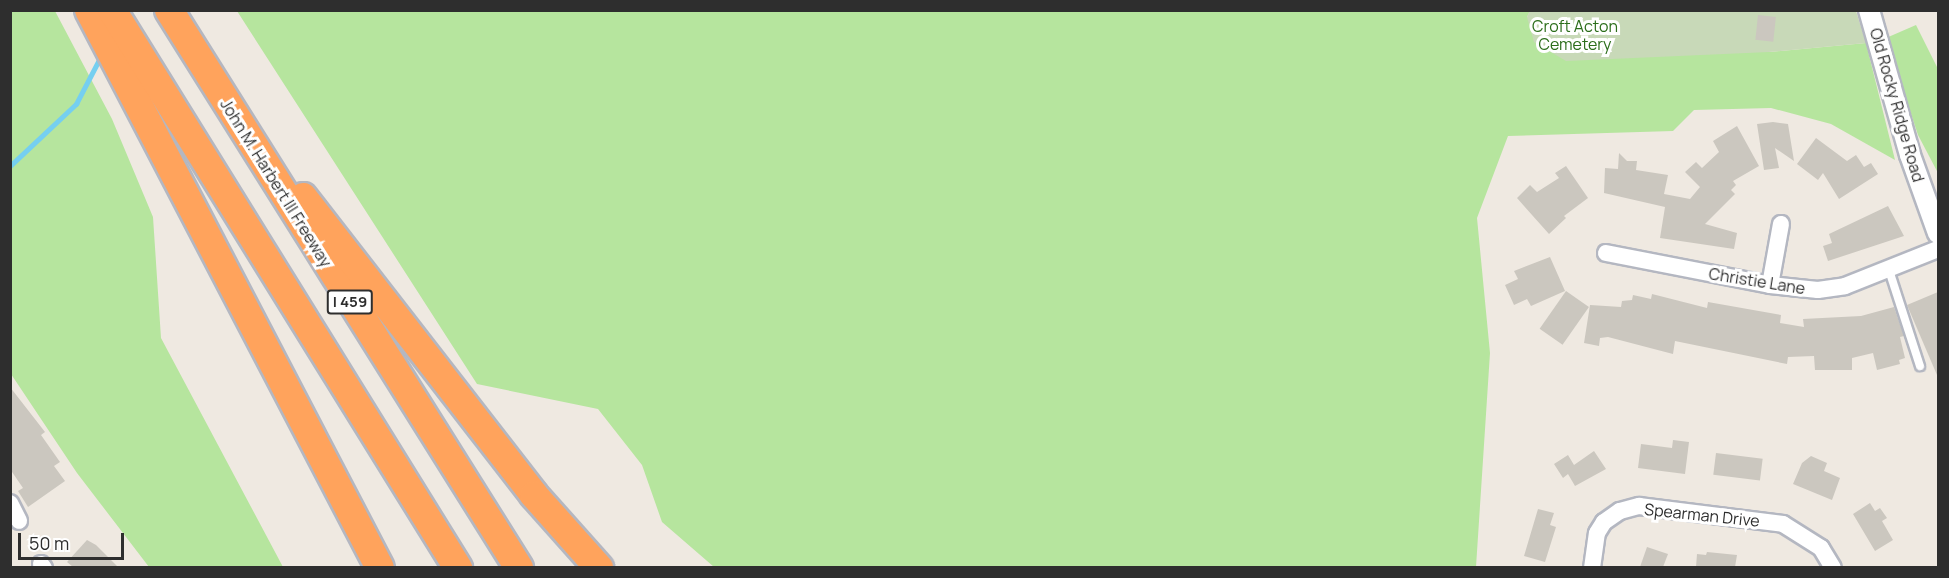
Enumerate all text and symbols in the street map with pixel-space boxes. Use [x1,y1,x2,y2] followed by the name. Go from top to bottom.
[1532,16,1618,54] park label: Croft Acton Cemetery
[1866,26,1928,184] street label: Old Rocky Ridge Road
[216,95,336,271] street label: John M. Harbert III Freeway
[1707,264,1807,298] street label: Christie Lane
[326,290,374,314] road number: I 459
[1643,499,1761,531] street label: Spearman Drive
[21,521,128,559] scale bar
[29,531,69,555] text: 50 m

